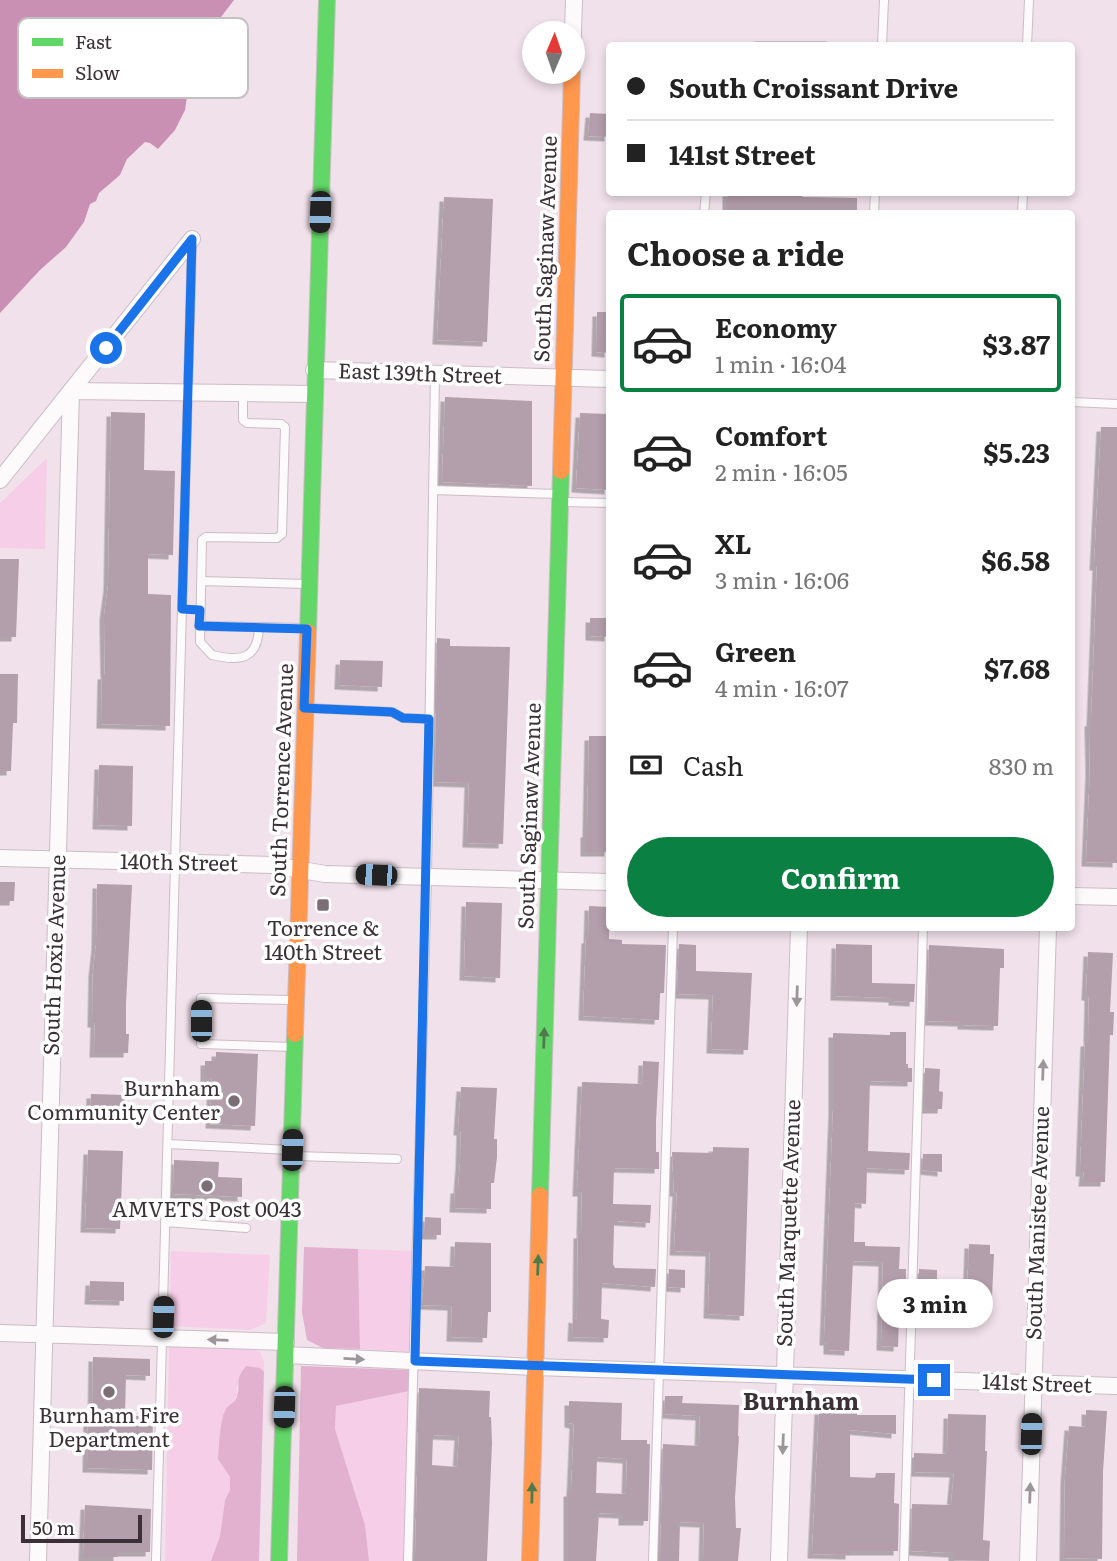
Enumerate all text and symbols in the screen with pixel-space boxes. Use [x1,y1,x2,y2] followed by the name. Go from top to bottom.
[18,18,248,98] legend
[522,21,584,84] north arrow
[522,21,585,84] map controls
[75,27,112,55] text: Fast
[75,58,120,86] text: Slow
[669,67,958,106] text: South Croissant Drive
[669,134,816,173] text: 141st Street
[524,135,563,363] street label: South Saginaw Avenue
[309,191,332,233] car
[627,228,844,276] text: Choose a ride
[715,307,837,346] text: Economy
[631,312,694,375] icon: car
[982,324,1050,363] text: $3.87
[90,332,122,364] route start
[715,346,846,380] text: 1 min · 16:04
[338,353,503,390] street label: East 139th Street
[715,415,827,454] text: Comfort
[631,420,694,483] icon: car
[983,432,1050,471] text: $5.23
[715,454,848,488] text: 2 min · 16:05
[715,523,752,562] text: XL
[631,528,694,591] icon: car
[981,540,1050,579] text: $6.58
[715,562,849,596] text: 3 min · 16:06
[715,631,796,670] text: Green
[631,636,694,699] icon: car
[984,648,1050,687] text: $7.68
[260,663,299,897] street label: South Torrence Avenue
[715,670,849,704] text: 4 min · 16:07
[508,702,547,930] street label: South Saginaw Avenue
[683,745,744,784] text: Cash
[627,746,665,784] icon: cash
[989,748,1054,782] text: 830 m
[627,837,1054,917] button: Confirm
[120,844,239,877] street label: 140th Street
[34,854,72,1056] street label: South Hoxie Avenue
[355,864,398,886] car
[315,897,331,913] marker: Torrence & 140th Street
[264,911,383,966] place label: Torrence & 140th Street
[791,985,802,1007] one-way arrow
[191,1000,212,1042] car
[539,1027,550,1049] one-way arrow
[1038,1058,1049,1080] one-way arrow
[27,1071,220,1126] place label: Burnham Community Center
[226,1093,242,1109] marker: Burnham Community Center
[767,1099,806,1347] street label: South Marquette Avenue
[1016,1105,1055,1340] street label: South Manistee Avenue
[281,1129,304,1171] car
[199,1178,215,1194] marker: AMVETS Post 0043
[112,1192,302,1223] place label: AMVETS Post 0043
[532,1254,543,1276] one-way arrow
[876,1278,992,1328] callout: 3 min
[903,1286,967,1320] text: 3 min
[152,1296,175,1338] car
[207,1334,229,1345] one-way arrow
[343,1353,365,1364] one-way arrow
[918,1364,950,1396] route end
[982,1364,1093,1399] street label: 141st Street
[743,1382,859,1417] district label: Burnham
[101,1384,117,1400] marker: Burnham Fire Department
[273,1386,296,1428] car
[38,1398,180,1453] place label: Burnham Fire Department
[1020,1413,1043,1455] car
[777,1433,788,1455] one-way arrow
[526,1482,537,1504] one-way arrow
[1024,1482,1035,1504] one-way arrow
[21,1512,142,1544] scale bar
[32,1513,75,1541] text: 50 m

